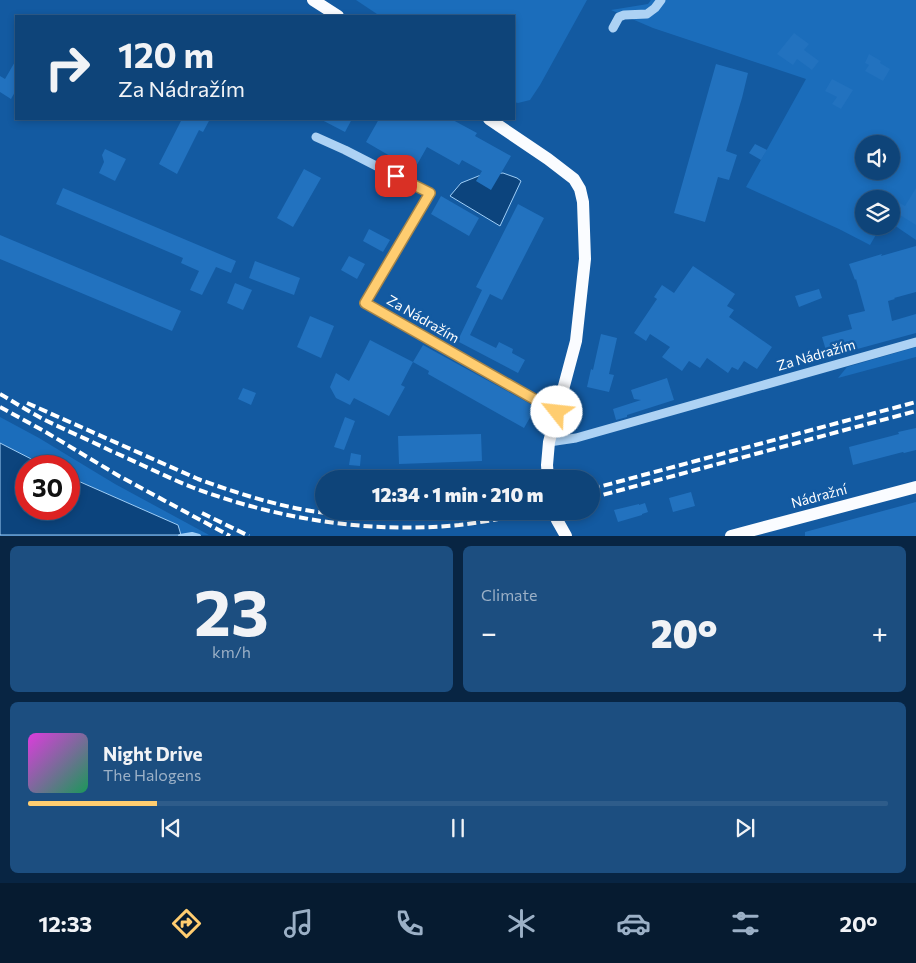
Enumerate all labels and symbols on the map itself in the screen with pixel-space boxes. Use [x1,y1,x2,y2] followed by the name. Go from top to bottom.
[375,155,417,197] pin
[384,291,463,346] street label: Za Nádražím
[775,335,857,374] street label: Za Nádražím
[530,385,582,437] position arrow
[15,455,80,520] speed limit sign: 30
[789,480,849,511] street label: Nádražní

